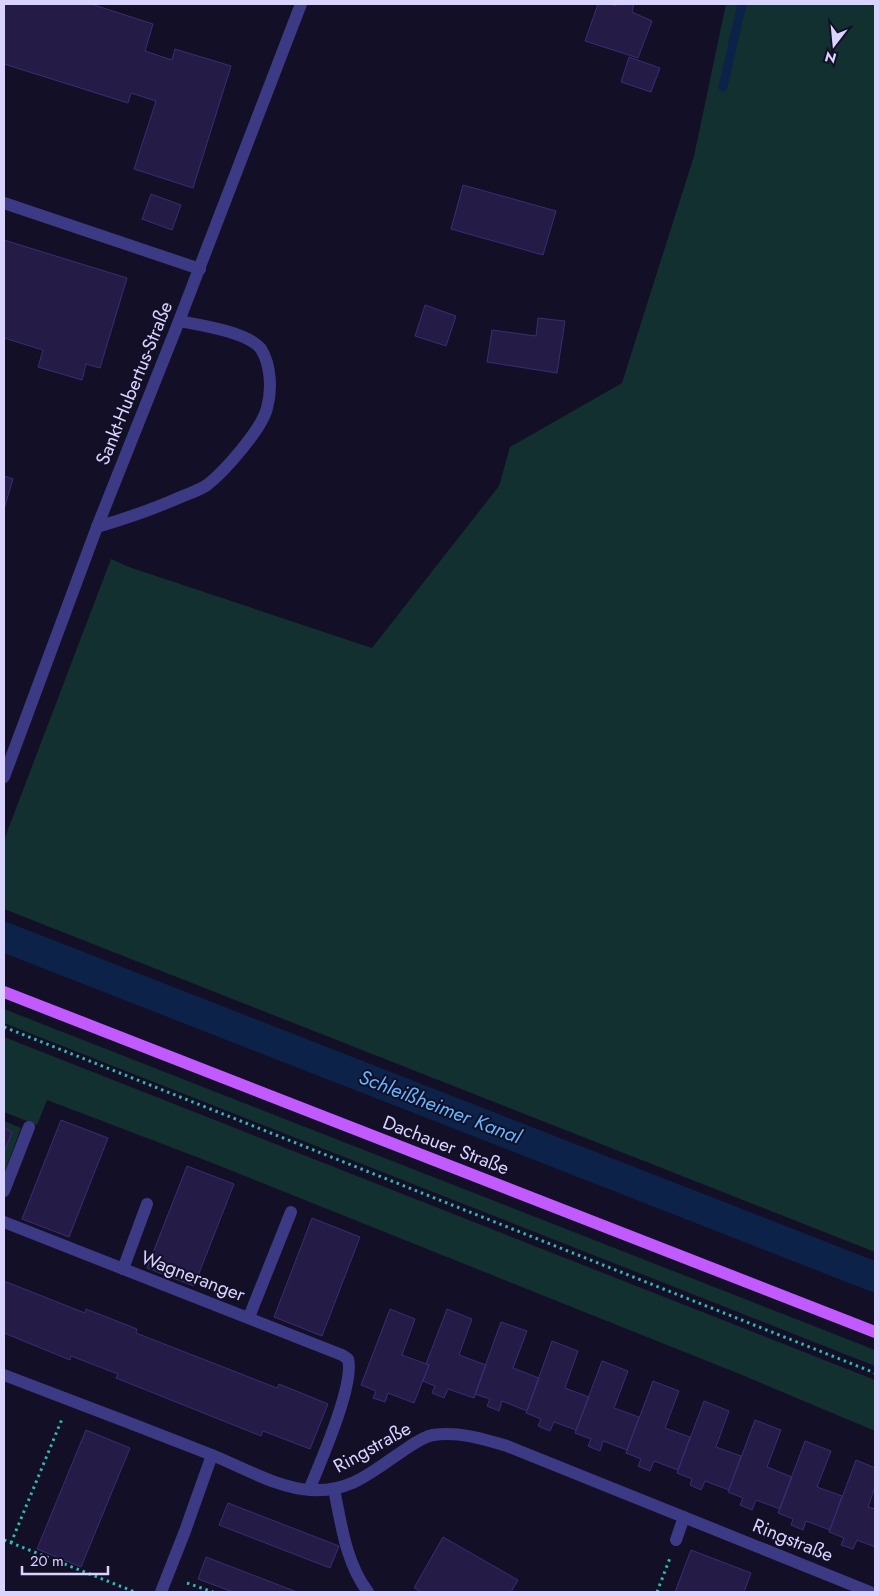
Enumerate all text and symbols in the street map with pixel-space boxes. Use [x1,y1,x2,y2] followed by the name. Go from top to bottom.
[809,20,859,70] north arrow
[822,46,839,69] text: N
[89,297,179,469] street label: Sankt-Hubertus-Straße
[355,1063,527,1152] water label: Schleißheimer Kanal
[379,1108,513,1182] street label: Dachauer Straße
[137,1244,249,1308] street label: Wagneranger
[328,1415,416,1479] street label: Ringstraße
[749,1512,838,1568] street label: Ringstraße
[22,1544,109,1576] scale bar
[30,1550,64,1572] text: 20 m

